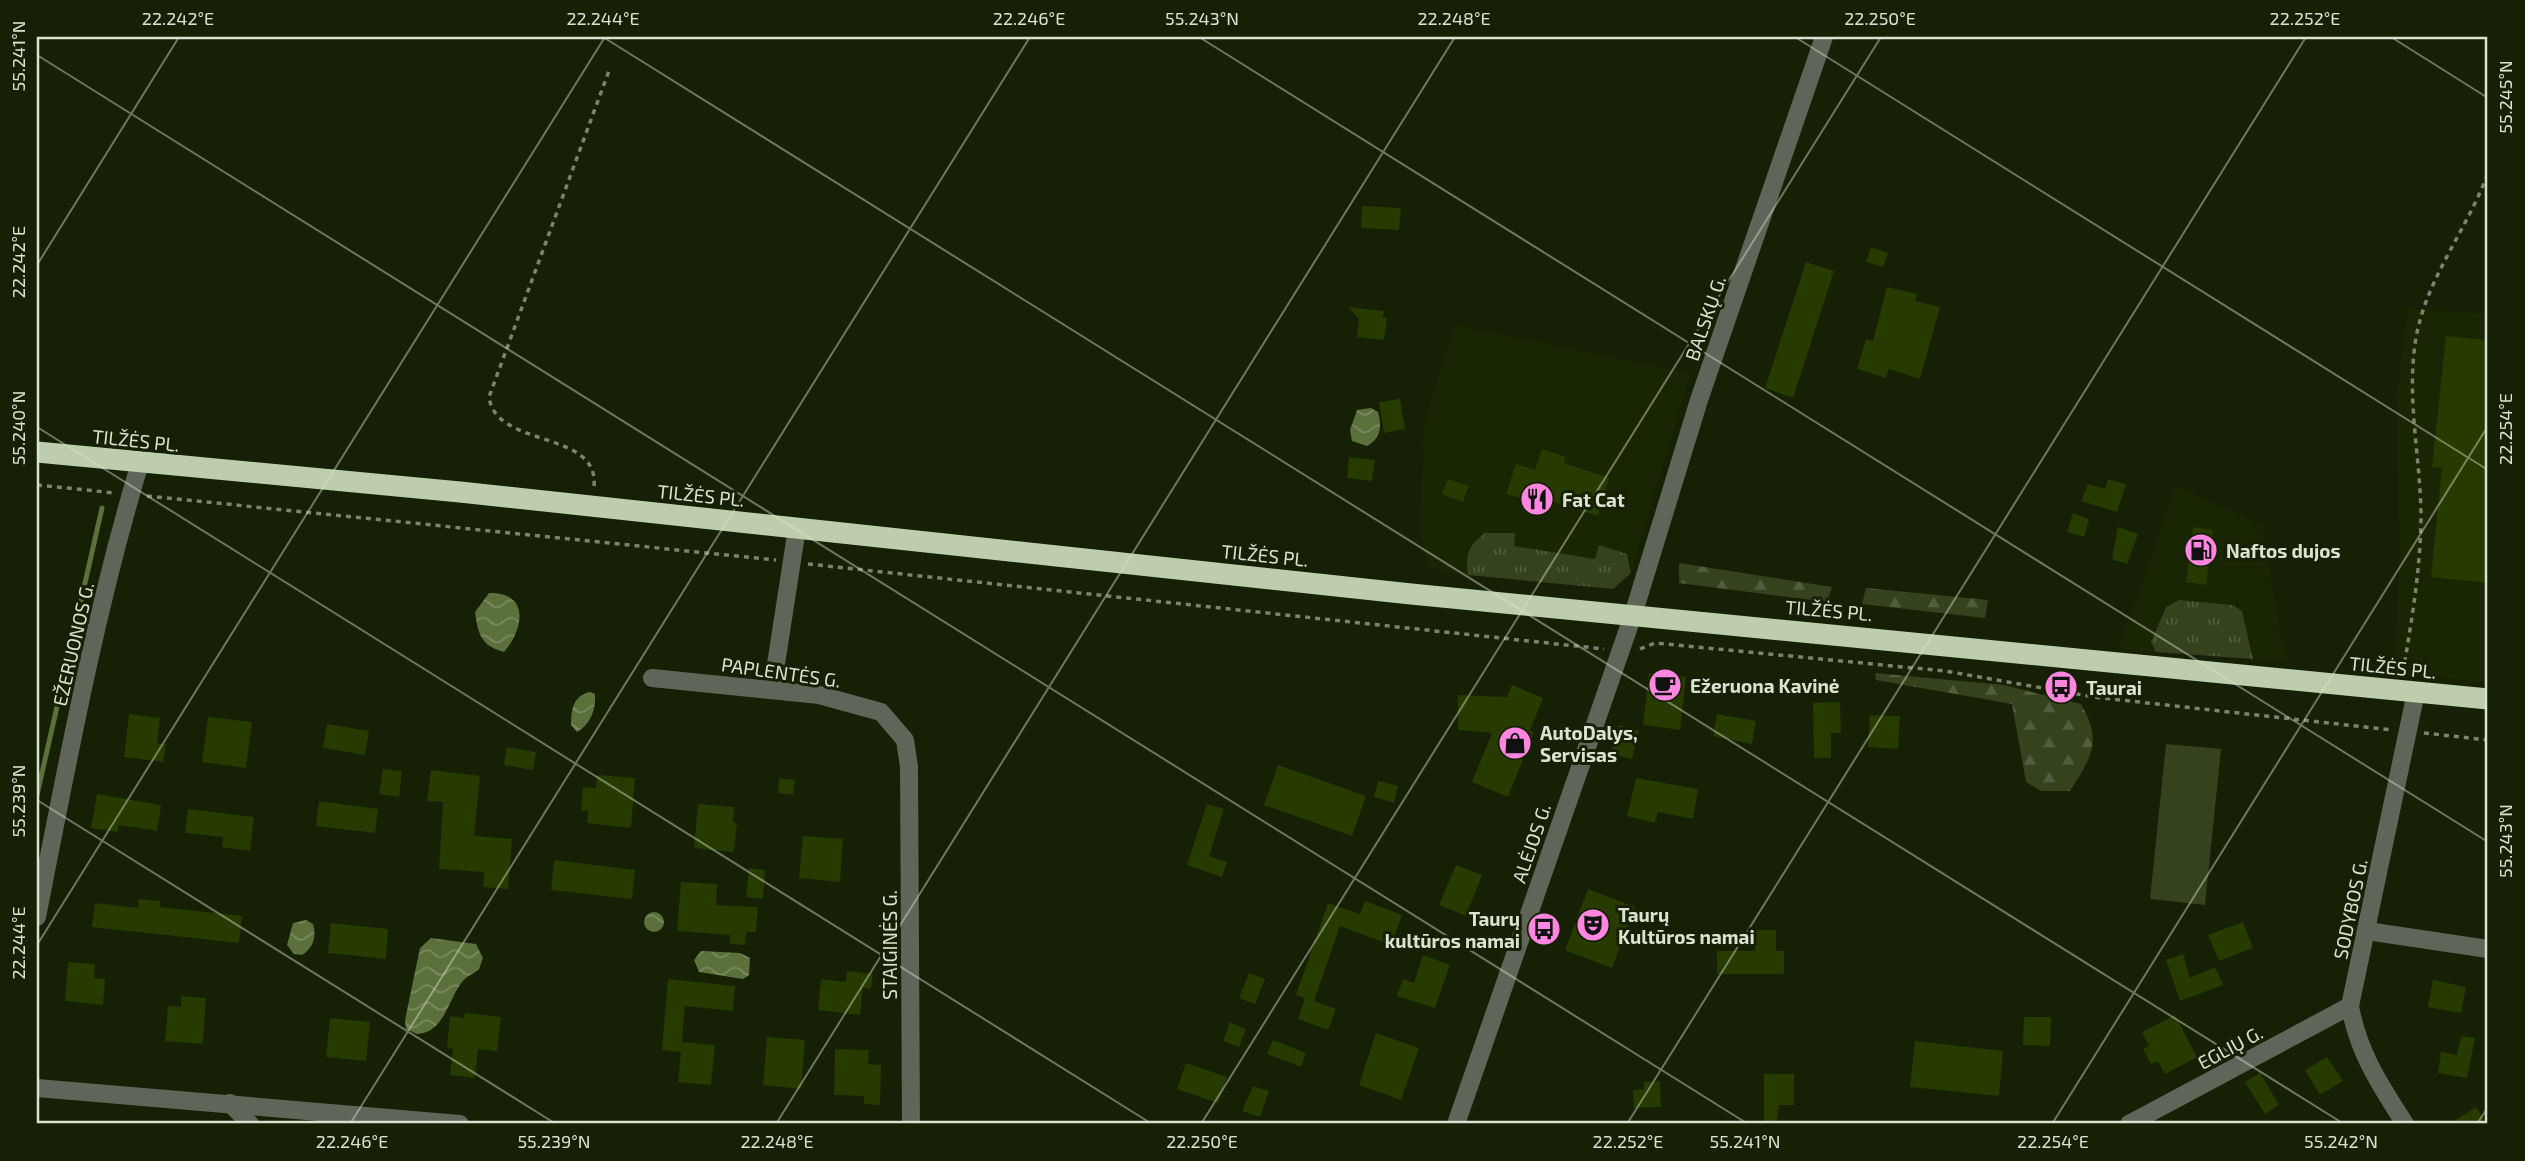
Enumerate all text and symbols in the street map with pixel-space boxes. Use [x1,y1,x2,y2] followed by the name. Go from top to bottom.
[142,7,214,29] text: 22.242°E
[566,7,640,29] text: 22.244°E
[993,7,1065,29] text: 22.246°E
[1165,7,1239,29] text: 55.243°N
[1417,7,1491,29] text: 22.248°E
[1844,7,1916,29] text: 22.250°E
[2270,7,2340,29] text: 22.252°E
[7,21,29,92] text: 55.241°N
[2494,60,2516,134] text: 55.245°N
[7,226,29,298] text: 22.242°E
[1680,272,1730,364] street label: BALSKŲ G.
[7,391,29,465] text: 55.240°N
[2494,393,2516,465] text: 22.254°E
[91,424,181,456] street label: TILŽĖS PL.
[656,479,746,511] street label: TILŽĖS PL.
[1518,480,1556,518] restaurant icon: Fat Cat
[1562,488,1625,511] place label: Fat Cat
[2182,531,2220,569] fuel station icon: Naftos dujos
[1220,539,1310,571] street label: TILŽĖS PL.
[2226,539,2341,562] place label: Naftos dujos
[48,580,98,708] street label: EŽERUONOS G.
[1784,595,1874,625] street label: TILŽĖS PL.
[2348,651,2438,683] street label: TILŽĖS PL.
[720,652,842,692] street label: PAPLENTĖS G.
[1646,666,1684,704] cafe icon: Ežeruona Kavinė
[2042,668,2080,706] bus stop icon: Taurai
[1690,674,1840,697] place label: Ežeruona Kavinė
[2086,676,2142,699] place label: Taurai
[1540,721,1638,766] place label: AutoDalys, Servisas
[1496,724,1534,762] shop icon: AutoDalys, Servisas
[7,764,29,838] text: 55.239°N
[1507,800,1555,886] street label: ALĖJOS G.
[2494,804,2516,878] text: 55.243°N
[2328,857,2372,961] street label: SODYBOS G.
[878,890,901,1000] street label: STAIGINĖS G.
[1618,903,1755,948] place label: Taurų Kultūros namai
[7,906,29,980] text: 22.244°E
[1574,906,1612,944] theatre icon: Taurų Kultūros namai
[1385,907,1520,952] place label: Taurų kultūros namai
[1525,910,1563,948] bus stop icon: Taurų kultūros namai
[2194,1020,2266,1074] street label: EGLIŲ G.
[316,1130,388,1152] text: 22.246°E
[517,1130,591,1152] text: 55.239°N
[740,1130,814,1152] text: 22.248°E
[1166,1130,1238,1152] text: 22.250°E
[1593,1130,1663,1152] text: 22.252°E
[1710,1130,1781,1152] text: 55.241°N
[2017,1130,2089,1152] text: 22.254°E
[2304,1130,2378,1152] text: 55.242°N

